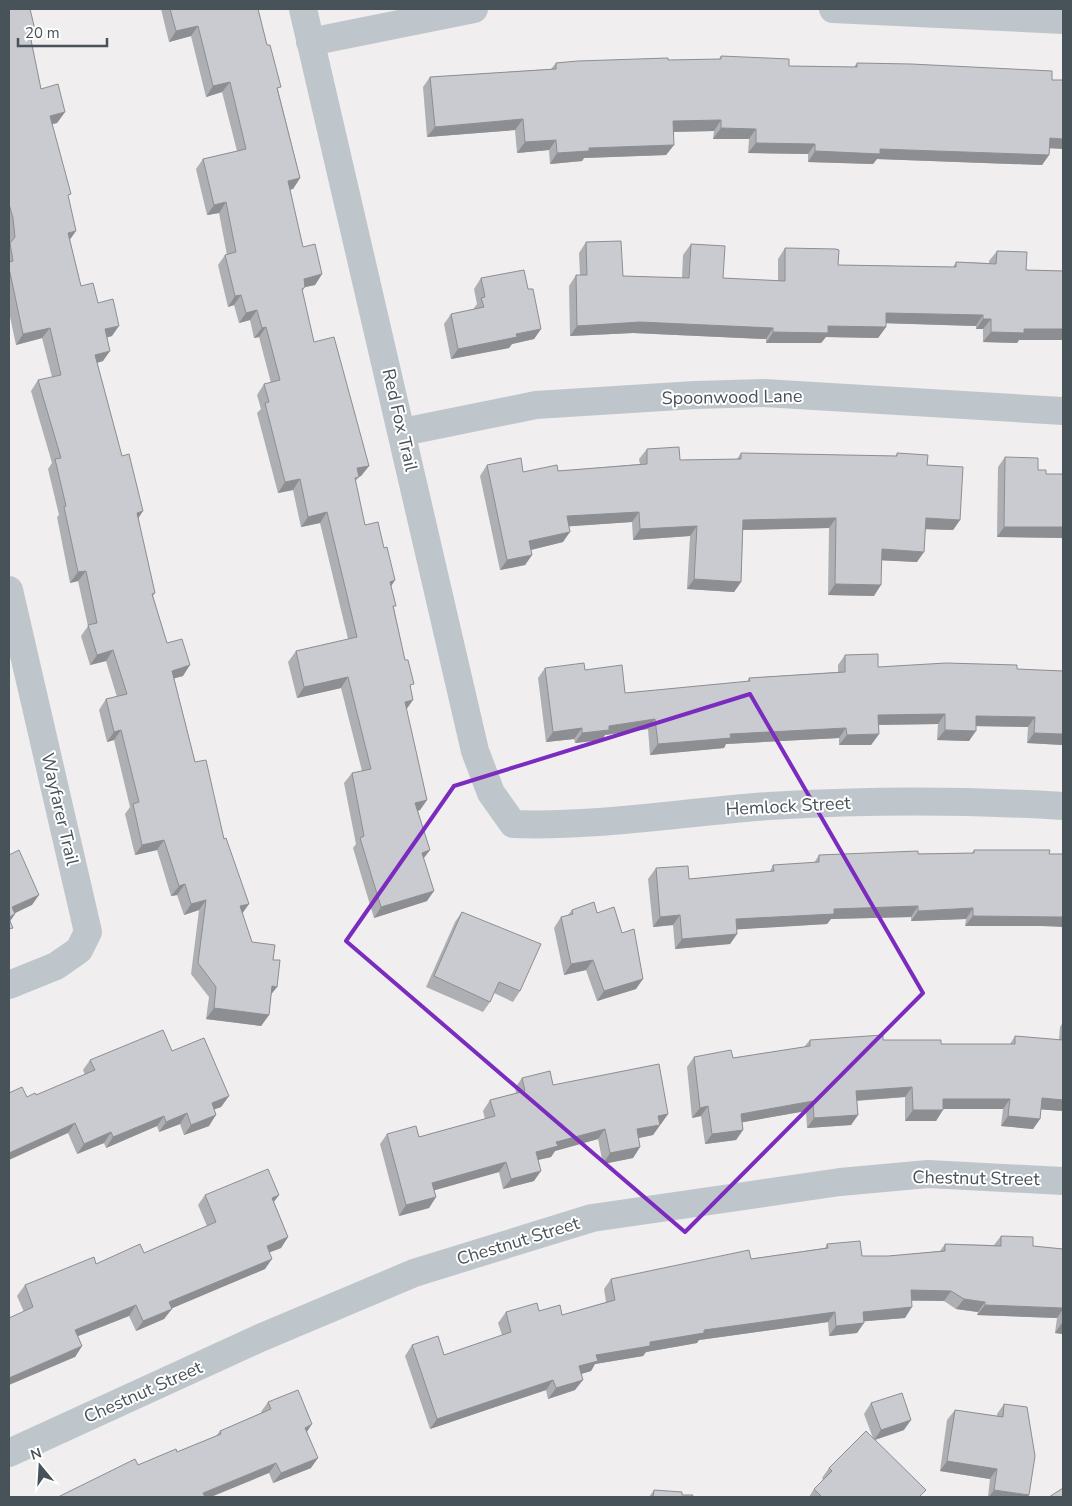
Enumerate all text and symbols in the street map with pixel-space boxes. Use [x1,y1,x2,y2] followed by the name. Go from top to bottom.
[18,15,106,47] scale bar
[25,23,60,43] text: 20 m
[377,366,424,474] street label: Red Fox Trail
[661,384,803,410] street label: Spoonwood Lane
[35,750,85,868] street label: Wayfarer Trail
[725,791,852,821] street label: Hemlock Street
[912,1165,1040,1191] street label: Chestnut Street
[454,1211,583,1271] street label: Chestnut Street
[80,1355,207,1429] street label: Chestnut Street
[15,1441,65,1491] north arrow
[28,1443,44,1465] text: N

